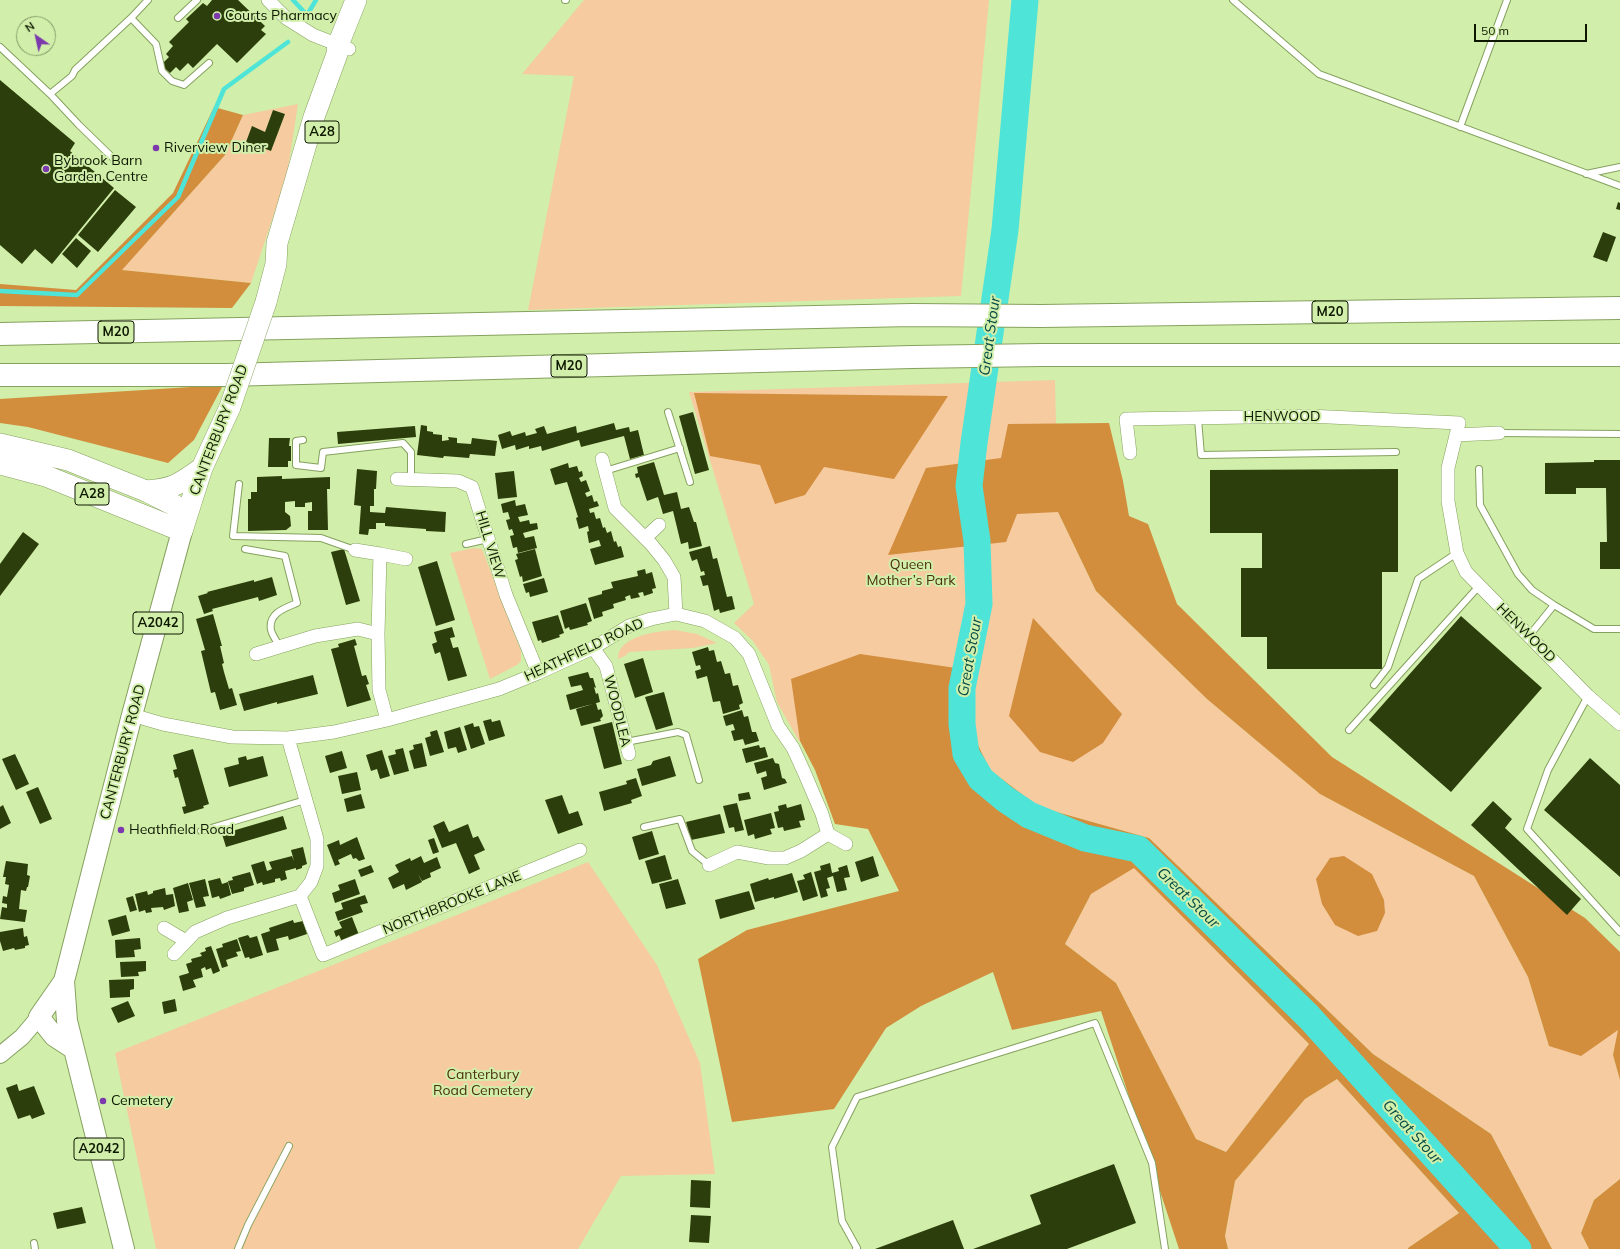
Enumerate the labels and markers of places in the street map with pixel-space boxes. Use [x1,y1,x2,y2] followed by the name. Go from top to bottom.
[225,8,337,24] place label: Courts Pharmacy
[212,11,222,21] marker: Courts Pharmacy
[164,140,266,156] place label: Riverview Diner
[151,143,161,153] marker: Riverview Diner
[54,153,148,186] place label: Bybrook Barn Garden Centre
[41,164,51,174] marker: Bybrook Barn Garden Centre
[129,822,234,838] place label: Heathfield Road
[116,825,126,835] marker: Heathfield Road
[111,1093,173,1109] place label: Cemetery
[98,1096,108,1106] marker: Cemetery

